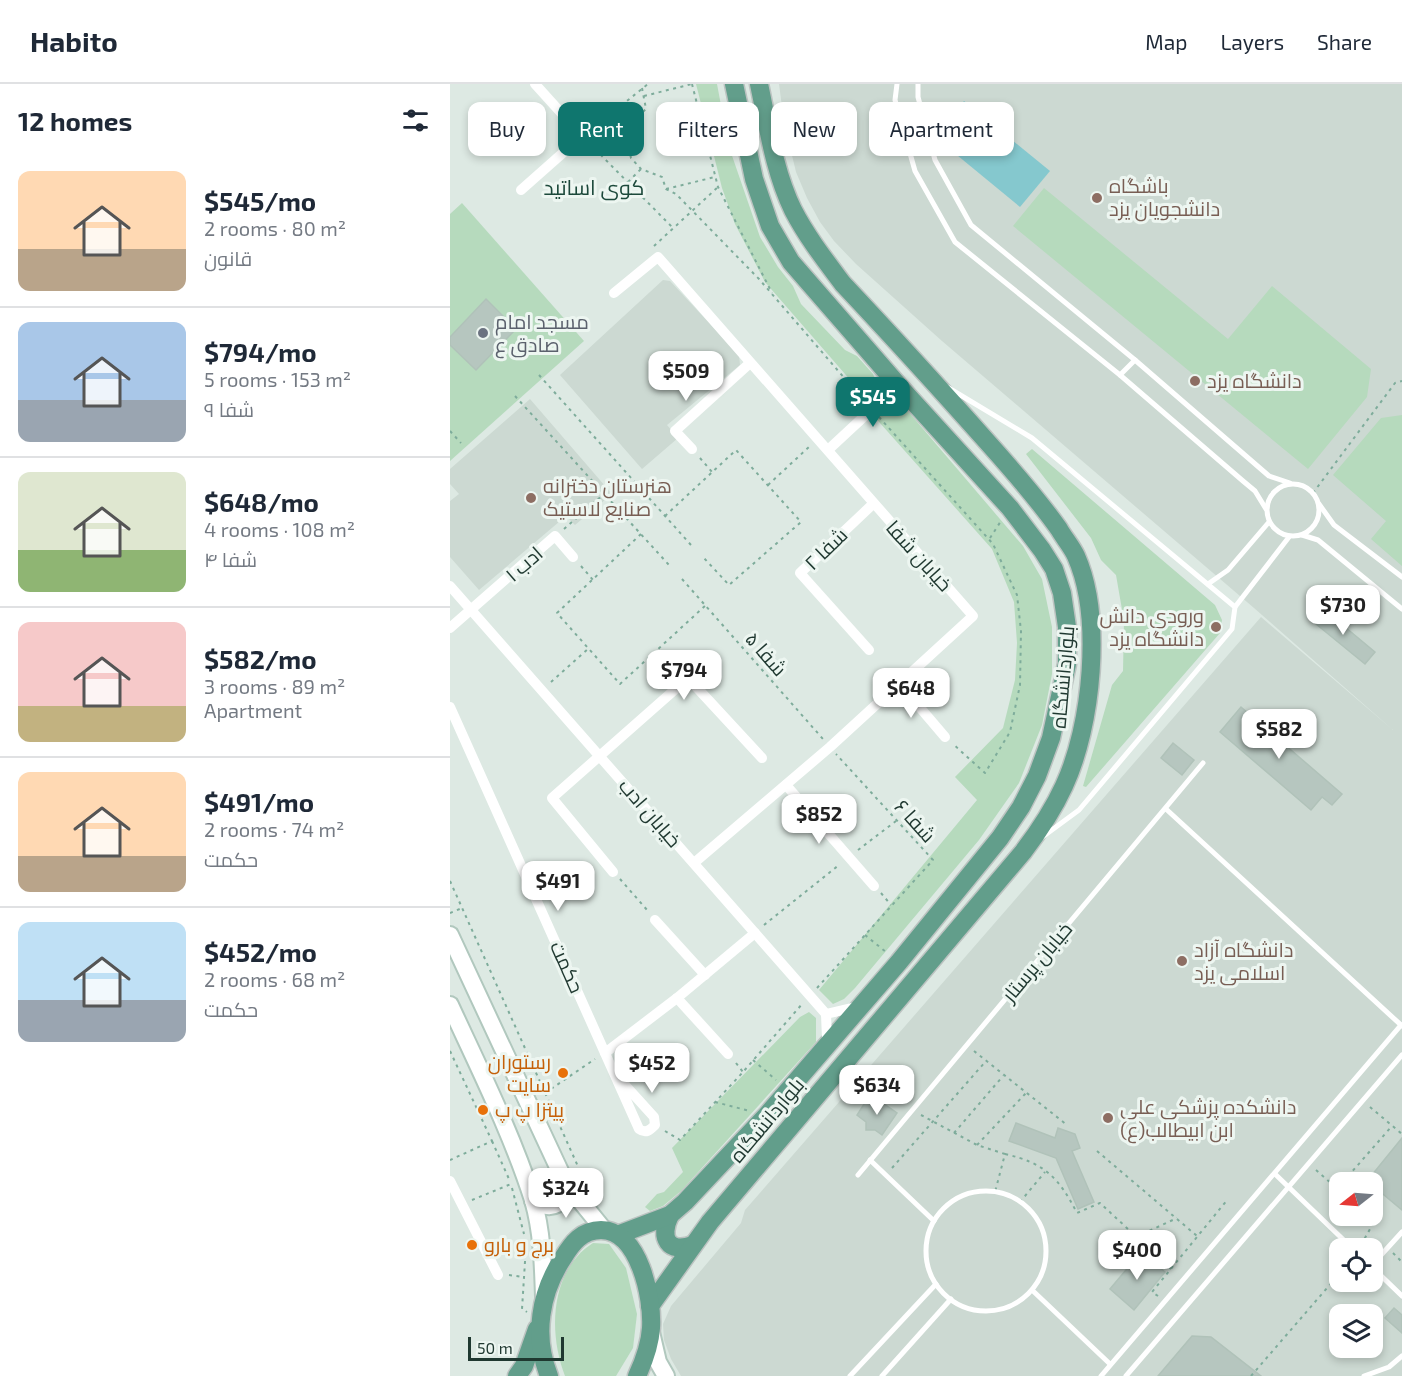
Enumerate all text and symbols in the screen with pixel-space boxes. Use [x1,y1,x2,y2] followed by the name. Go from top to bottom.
[30,24,118,58] text: Habito
[1145,29,1187,54] text: Map
[1220,29,1284,54] text: Layers
[1317,29,1372,54] text: Share
[468,102,546,156] chip: Buy
[558,102,644,156] chip: Rent
[656,102,759,156] chip: Filters
[771,102,857,156] chip: New
[869,102,1014,156] chip: Apartment
[399,104,432,137] icon: filters
[18,105,132,136] text: 12 homes
[1109,173,1220,222] place label: باشگاه دانشجویان یزد
[544,174,645,201] district label: کوی اساتید
[204,185,316,216] text: $545/mo
[1090,191,1104,205] marker: باشگاه دانشجویان یزد
[66,195,138,267] icon: home
[204,216,346,240] text: 2 rooms · 80 m²
[204,246,252,270] text: قانون
[495,309,589,359] place label: مسجد امام صادق ع
[476,326,490,340] marker: مسجد امام صادق ع
[204,336,317,367] text: $794/mo
[66,346,138,418] icon: home
[650,351,722,402] pin: $509
[662,358,710,382] text: $509
[204,367,351,391] text: 5 rooms · 153 m²
[1207,368,1302,393] place label: دانشگاه یزد
[1188,374,1202,388] marker: دانشگاه یزد
[837,377,909,428] pin: $545
[850,384,896,408] text: $545
[204,397,254,421] text: شفا ۹
[543,473,672,523] place label: هنرستان دخترانه صنایع لاستیک
[204,486,319,517] text: $648/mo
[524,491,538,505] marker: هنرستان دخترانه صنایع لاستیک
[66,496,138,568] icon: home
[880,515,958,597] street label: خیابان شفا
[204,517,355,541] text: 4 rooms · 108 m²
[799,522,852,574] street label: شفا ۲
[500,541,547,586] street label: ادب ۱
[204,547,257,571] text: شفا ۴
[1307,585,1379,636] pin: $730
[1320,592,1366,616] text: $730
[1100,603,1204,651] place label: ورودی دانش دانشگاه یزد
[1209,620,1223,634] marker: ورودی دانش دانشگاه یزد
[1046,625,1079,729] street label: بلواردانشگاه
[741,626,792,680] street label: شفا ۵
[204,643,317,674] text: $582/mo
[66,646,138,718] icon: home
[648,650,720,701] pin: $794
[661,657,707,681] text: $794
[875,668,947,719] pin: $648
[204,674,345,698] text: 3 rooms · 89 m²
[887,675,935,699] text: $648
[204,698,302,722] text: Apartment
[1243,709,1315,760] pin: $582
[1256,716,1302,740] text: $582
[613,773,687,853] street label: خیابان ادب
[204,786,314,817] text: $491/mo
[783,794,855,845] pin: $852
[890,794,941,847] street label: شفا ۶
[66,796,138,868] icon: home
[796,801,842,825] text: $852
[204,817,344,841] text: 2 rooms · 74 m²
[204,847,258,871] text: حکمت
[522,861,594,912] pin: $491
[536,868,580,892] text: $491
[995,917,1078,1008] street label: خیابان پرستار
[204,936,317,967] text: $452/mo
[546,937,590,996] street label: حکمت
[1194,937,1293,986] place label: دانشگاه آزاد اسلامی یزد
[66,946,138,1018] icon: home
[1175,954,1189,968] marker: دانشگاه آزاد اسلامی یزد
[204,967,345,991] text: 2 rooms · 68 m²
[204,997,258,1021] text: حکمت
[616,1043,688,1094] pin: $452
[488,1049,551,1096] place label: رستوران سایت
[629,1050,676,1074] text: $452
[841,1065,913,1116] pin: $634
[556,1066,570,1080] marker: رستوران سایت
[724,1072,809,1167] street label: بلواردانشگاه
[853,1072,901,1096] text: $634
[1120,1094,1296,1144] place label: دانشکده پزشکی علی ابن ابیطالب(ع)
[495,1097,565,1123] place label: پیتزا پ پ
[476,1103,490,1117] marker: پیتزا پ پ
[1101,1111,1115,1125] marker: دانشکده پزشکی علی ابن ابیطالب(ع)
[530,1168,602,1219] pin: $324
[1329,1172,1383,1226] north arrow
[1329,1172,1383,1358] map controls
[542,1175,590,1199] text: $324
[1101,1230,1173,1281] pin: $400
[484,1232,554,1259] place label: برج و بارو
[1112,1237,1162,1261] text: $400
[465,1238,479,1252] marker: برج و بارو
[1329,1238,1383,1292] button: locate
[1329,1304,1383,1358] button: layers
[468,1334,564,1362] scale bar
[477,1338,513,1357] text: 50 m

